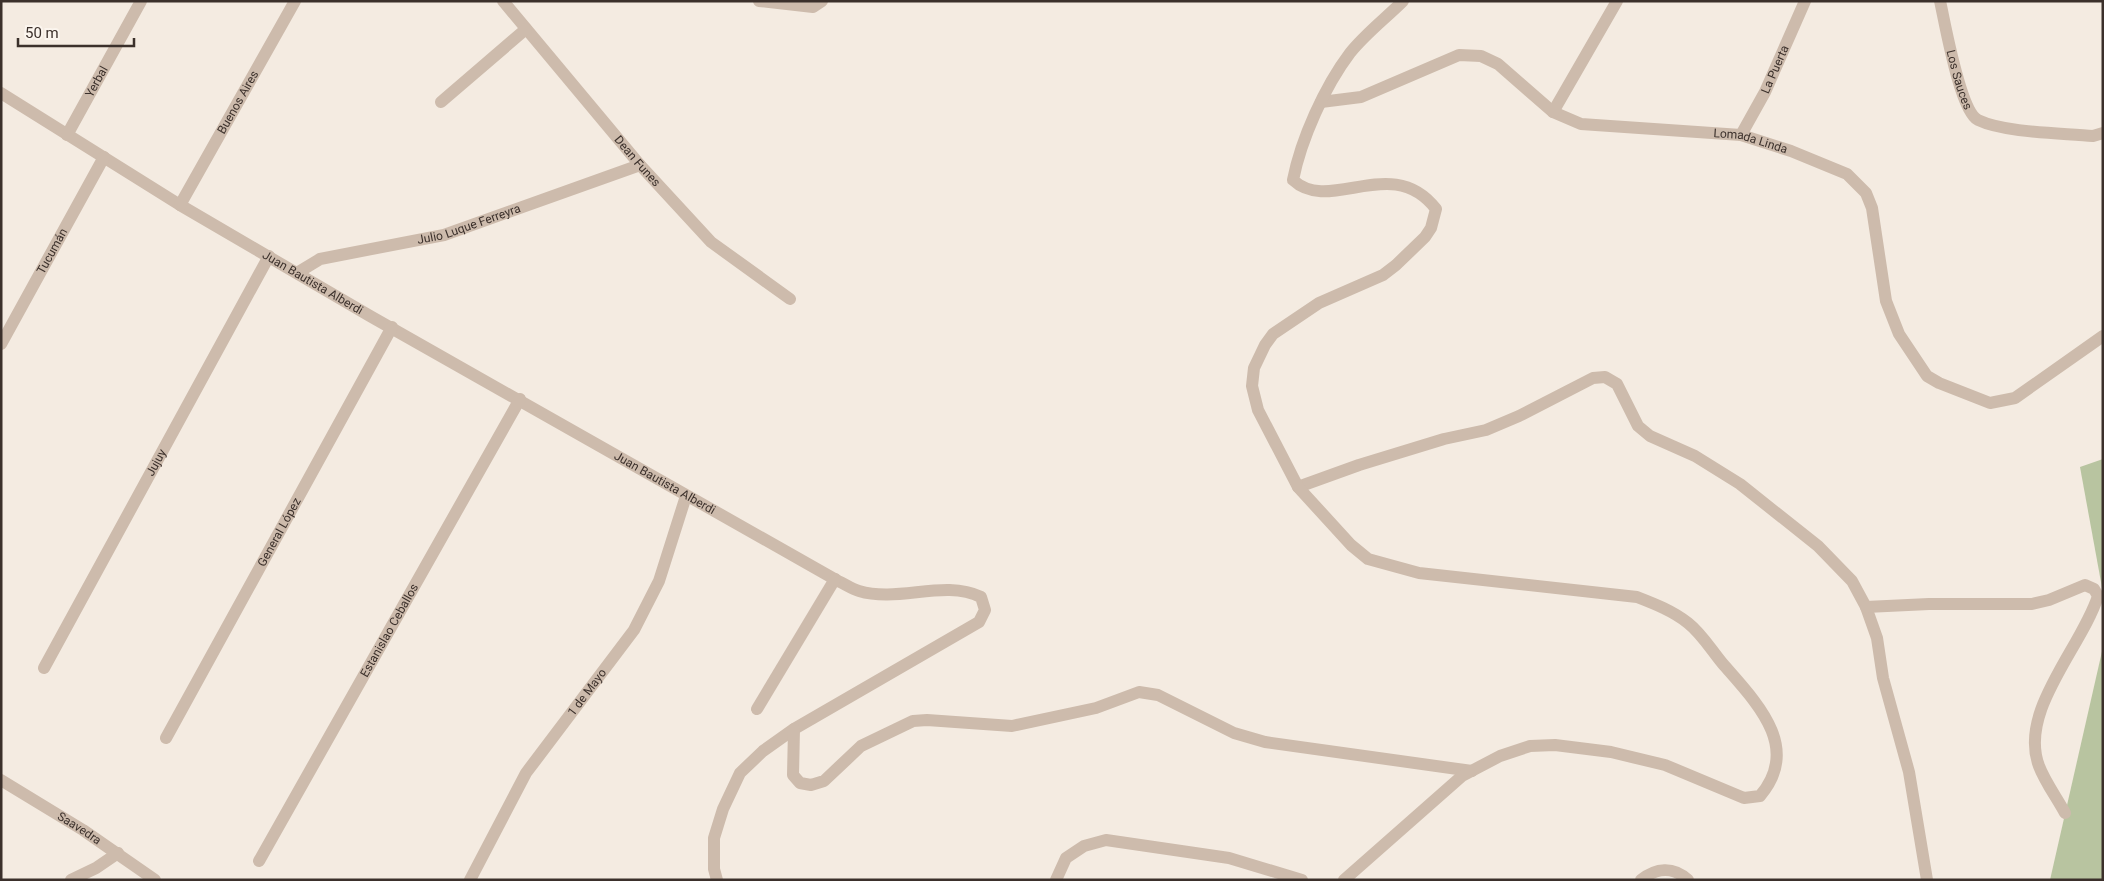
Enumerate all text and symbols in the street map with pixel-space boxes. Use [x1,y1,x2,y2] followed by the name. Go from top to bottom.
[18,15,134,47] scale bar
[25,24,59,42] text: 50 m
[1758,43,1792,96] street label: La Puerta
[1944,48,1975,112] street label: Los Sauces
[82,64,111,100] street label: Yerbal
[215,68,261,136] street label: Buenos Aires
[1713,126,1789,156] street label: Lomada Linda
[611,133,663,189] street label: Dean Funes
[416,201,522,247] street label: Julio Luque Ferreyra
[34,226,70,276] street label: Tucumán
[260,248,366,317] street label: Juan Bautista Alberdi
[143,447,169,478] street label: Jujuy
[612,449,718,517] street label: Juan Bautista Alberdi
[255,495,304,569] street label: General López
[357,581,421,679] street label: Estanislao Ceballos
[565,666,609,718] street label: 1 de Mayo
[55,809,104,848] street label: Saavedra

